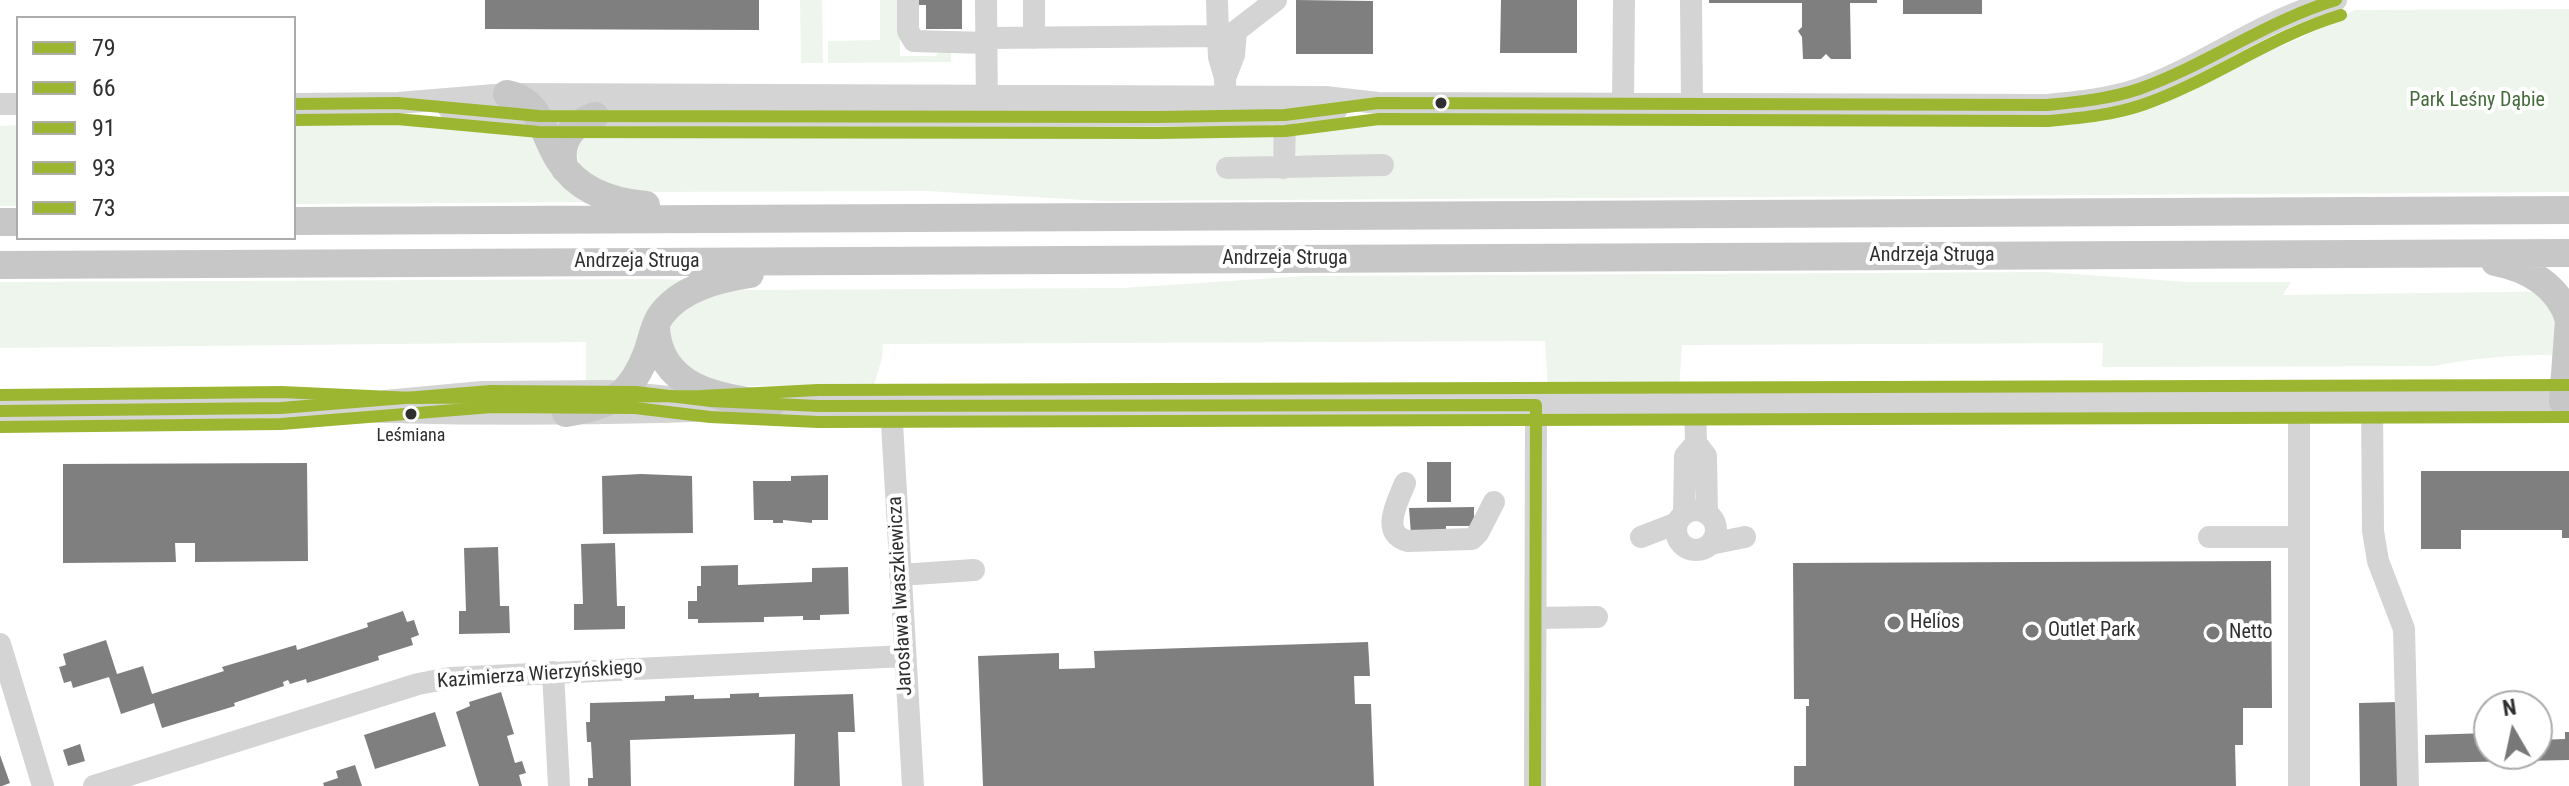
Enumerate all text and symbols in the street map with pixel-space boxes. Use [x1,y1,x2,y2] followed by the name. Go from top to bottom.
[16,16,296,240] legend
[92,34,116,62] text: 79
[92,74,116,102] text: 66
[2409,89,2545,113] park label: Park Leśny Dąbie
[1433,95,1449,111] unlabelled marker
[92,114,116,142] text: 91
[92,154,116,182] text: 93
[92,194,116,222] text: 73
[1869,244,1995,268] street label: Andrzeja Struga
[1222,247,1348,271] street label: Andrzeja Struga
[574,250,700,274] street label: Andrzeja Struga
[403,406,419,422] marker: Leśmiana
[377,425,445,447] place label: Leśmiana
[884,496,918,696] street label: Jarosława Iwaszkiewicza
[1910,611,1960,635] place label: Helios
[1885,614,1903,632] marker: Helios
[2048,619,2136,643] place label: Outlet Park
[2229,621,2272,645] place label: Netto
[2023,622,2041,640] marker: Outlet Park
[2204,624,2222,642] marker: Netto
[436,656,644,694] street label: Kazimierza Wierzyńskiego
[2473,690,2553,770] north arrow
[2501,694,2518,721] text: N

